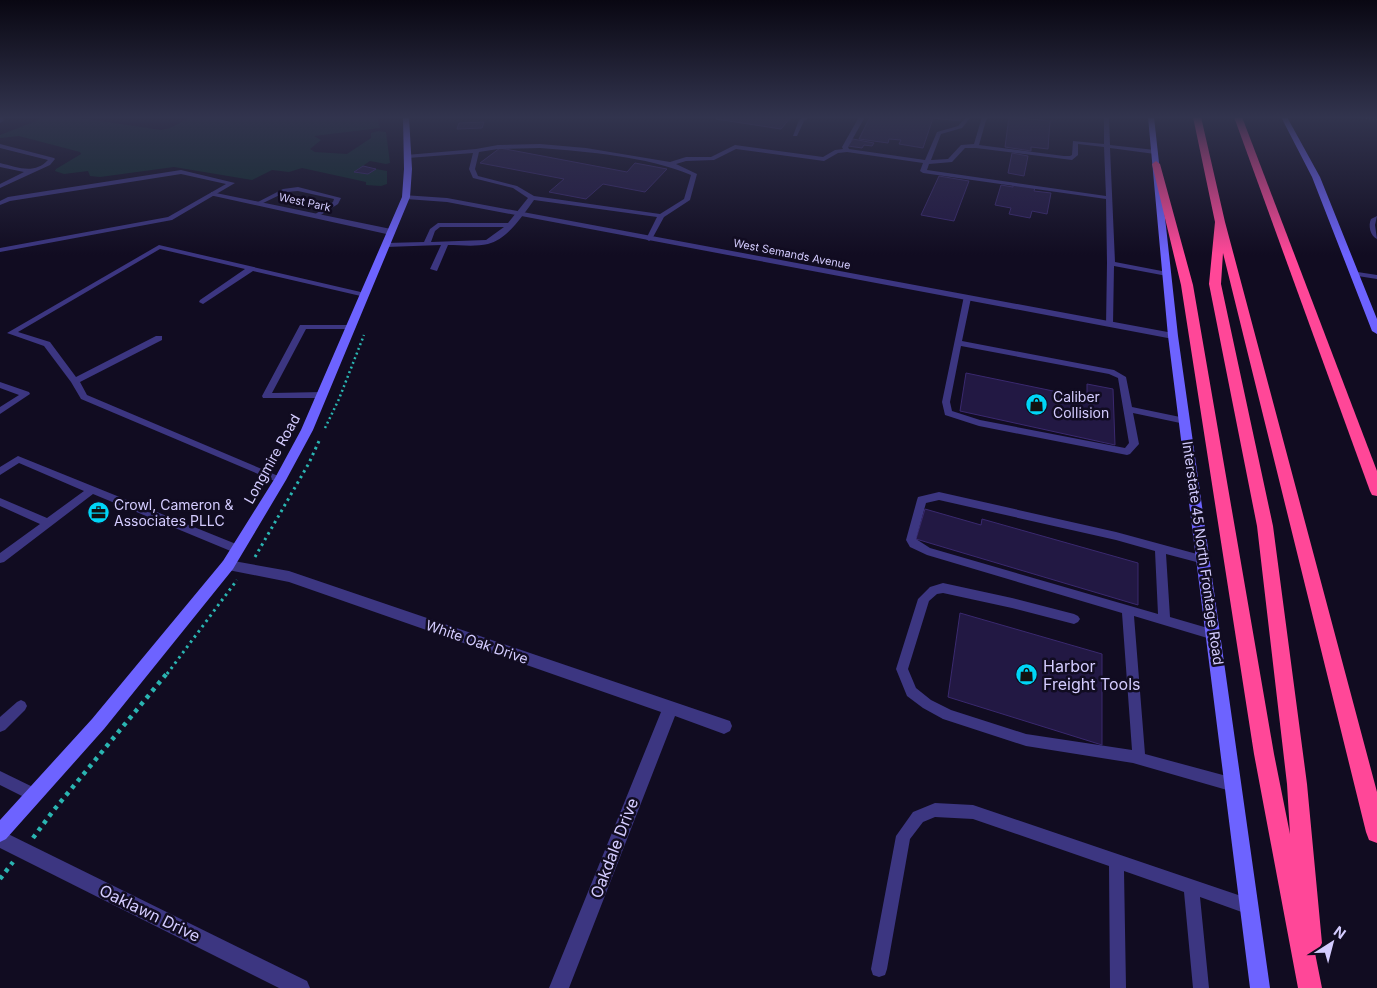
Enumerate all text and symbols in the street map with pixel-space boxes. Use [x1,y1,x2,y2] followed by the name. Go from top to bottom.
[278,190,332,214] street label: West Park
[732,236,852,272] street label: West Semands Avenue
[1053,388,1109,421] place label: Caliber Collision
[1025,393,1049,417] shop icon: Caliber Collision
[240,411,303,506] street label: Longmire Road
[1179,440,1228,666] street label: Interstate 45 North Frontage Road
[114,496,233,529] place label: Crowl, Cameron & Associates PLLC
[86,501,110,525] office icon: Crowl, Cameron & Associates PLLC
[424,616,530,667] street label: White Oak Drive
[1043,656,1141,694] place label: Harbor Freight Tools
[1015,663,1039,687] shop icon: Harbor Freight Tools
[586,795,642,901] street label: Oakdale Drive
[96,880,204,946] street label: Oaklawn Drive
[1307,918,1357,968] north arrow
[1331,922,1349,942] text: N

